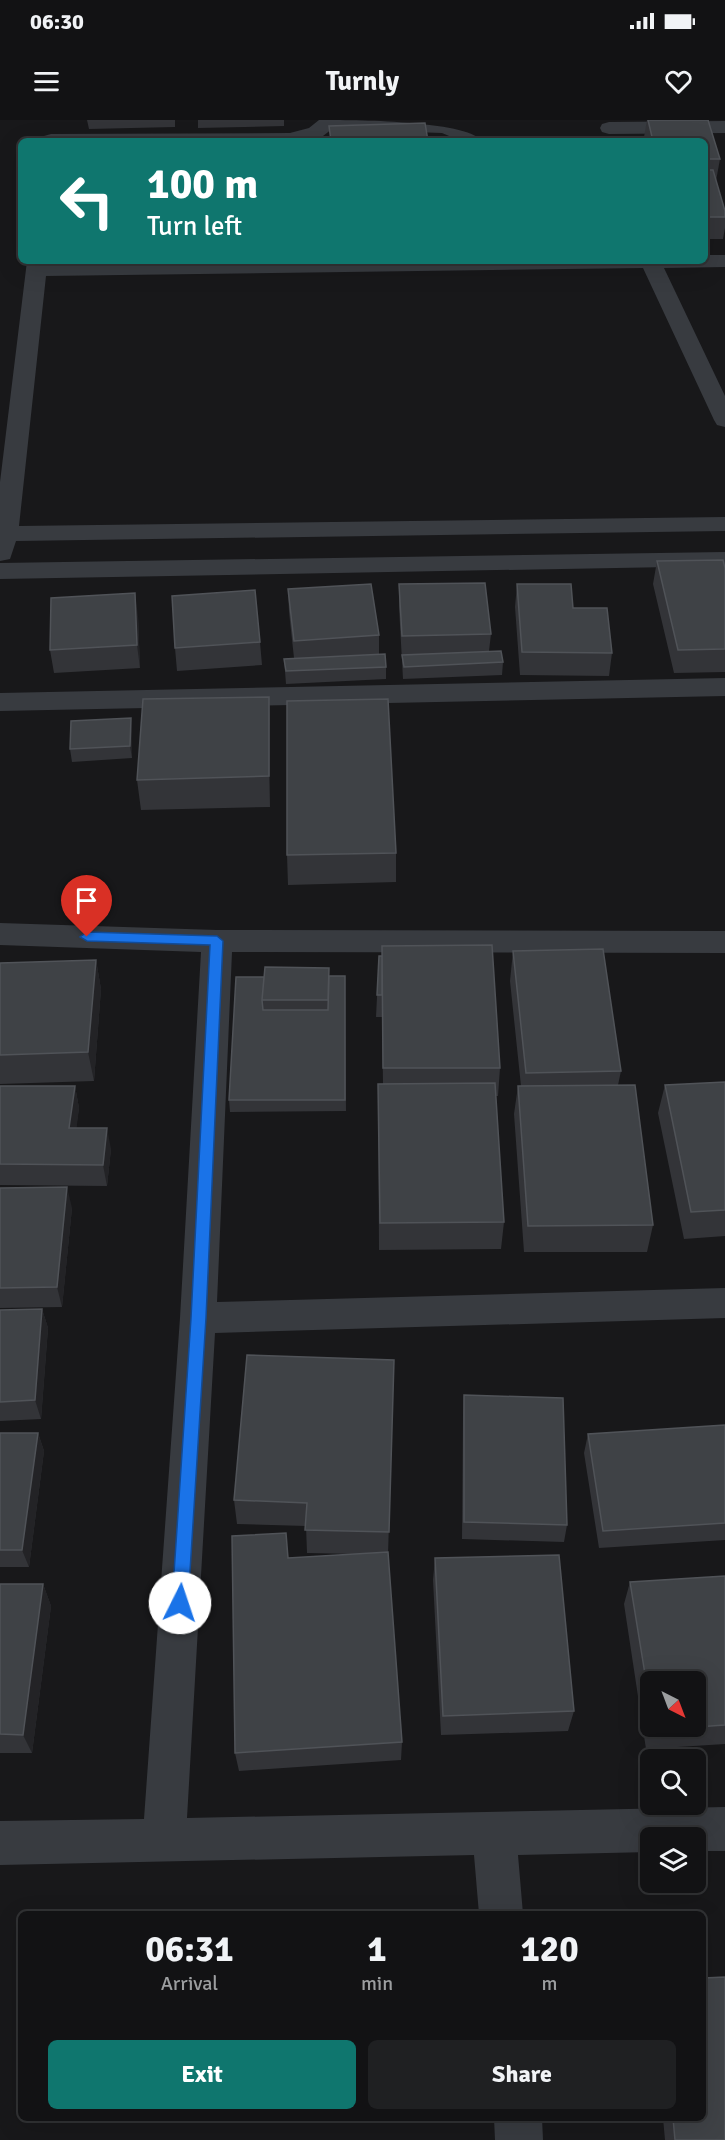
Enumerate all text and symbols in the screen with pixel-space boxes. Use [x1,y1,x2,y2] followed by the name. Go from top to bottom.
[30,8,84,35] text: 06:30
[30,65,63,98] icon: menu
[326,65,399,98] text: Turnly
[662,65,695,98] icon: heart
[147,159,258,210] text: 100 m
[48,162,126,240] icon: left
[147,210,242,243] text: Turn left
[61,875,112,937] pin
[70,884,103,917] icon: arrive
[148,1571,212,1635] position arrow
[640,1671,706,1737] north arrow
[640,1671,706,1893] map controls
[640,1749,706,1815] button: search
[640,1827,706,1893] button: layers
[145,1927,234,1972] text: 06:31
[367,1927,387,1972] text: 1
[520,1927,579,1972] text: 120
[161,1971,218,1996] text: Arrival
[361,1971,393,1996] text: min
[542,1971,558,1996] text: m
[48,2040,356,2109] button: Exit
[368,2040,676,2109] button: Share

